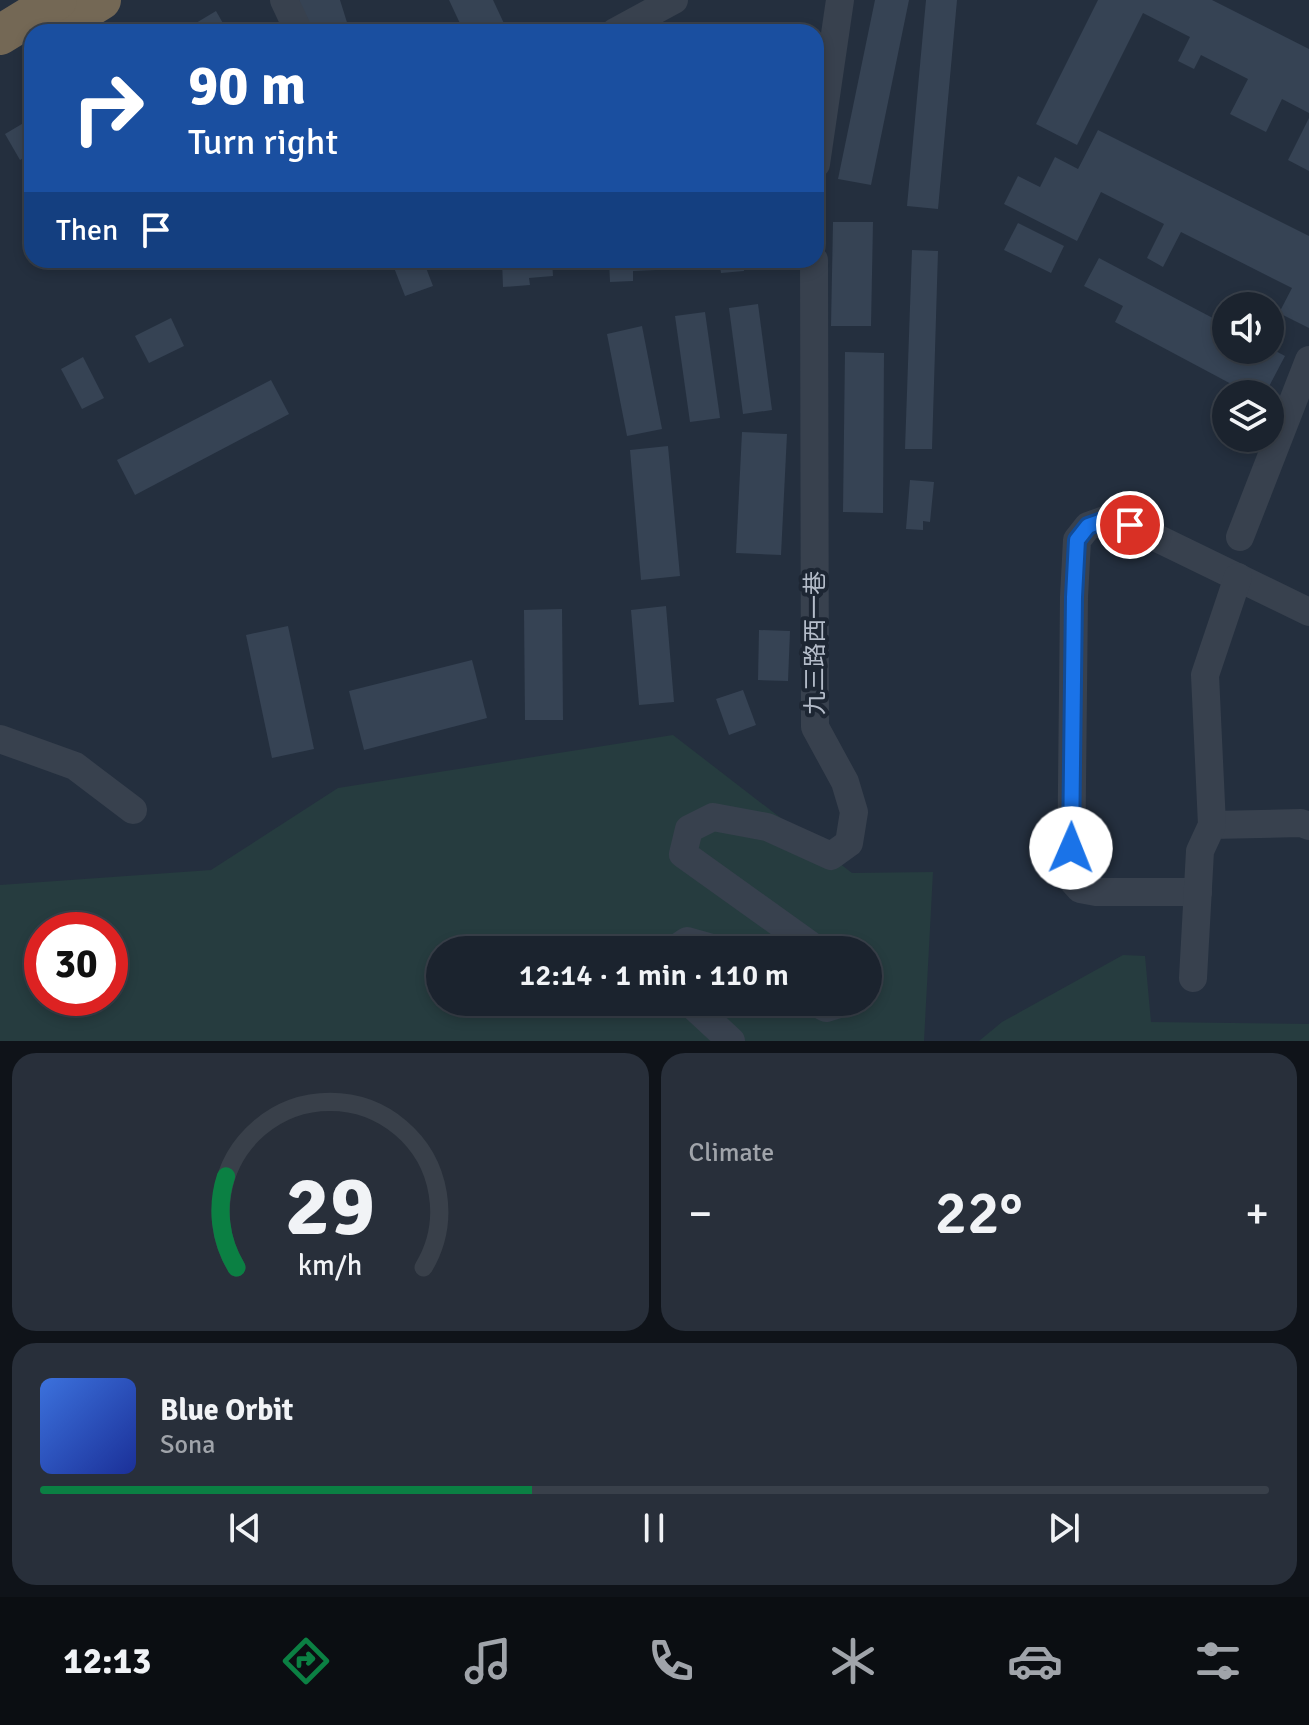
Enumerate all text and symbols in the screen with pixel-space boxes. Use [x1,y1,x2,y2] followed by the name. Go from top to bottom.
[188,51,306,120] text: 90 m
[56,56,160,160] icon: right
[188,120,338,165] text: Turn right
[134,208,178,252] icon: arrive
[56,212,118,249] text: Then
[1212,292,1284,452] map controls
[1212,292,1284,364] button: sound
[1212,380,1284,452] button: layers
[1096,491,1164,559] pin
[1108,503,1152,547] icon: arrive
[800,571,830,715] street label: 九三路西一巷
[1029,806,1113,890] position arrow
[24,912,128,1016] speed limit sign: 30
[519,957,789,994] text: 12:14 · 1 min · 110 m
[689,1137,774,1169] text: Climate
[285,1156,375,1258] text: 29
[935,1177,1023,1251] text: 22°
[689,1187,712,1241] text: −
[1245,1187,1269,1241] text: +
[298,1248,363,1283] text: km/h
[160,1392,293,1429] text: Blue Orbit
[160,1429,215,1461] text: Sona
[223,1506,267,1550] icon: previous
[632,1506,676,1550] icon: pause
[1042,1506,1086,1550] icon: next
[278,1633,334,1689] icon: directions
[460,1633,516,1689] icon: music
[643,1633,699,1689] icon: phone
[825,1633,881,1689] icon: climate
[1007,1633,1063,1689] icon: car
[1190,1633,1246,1689] icon: filters
[63,1639,152,1684] text: 12:13

